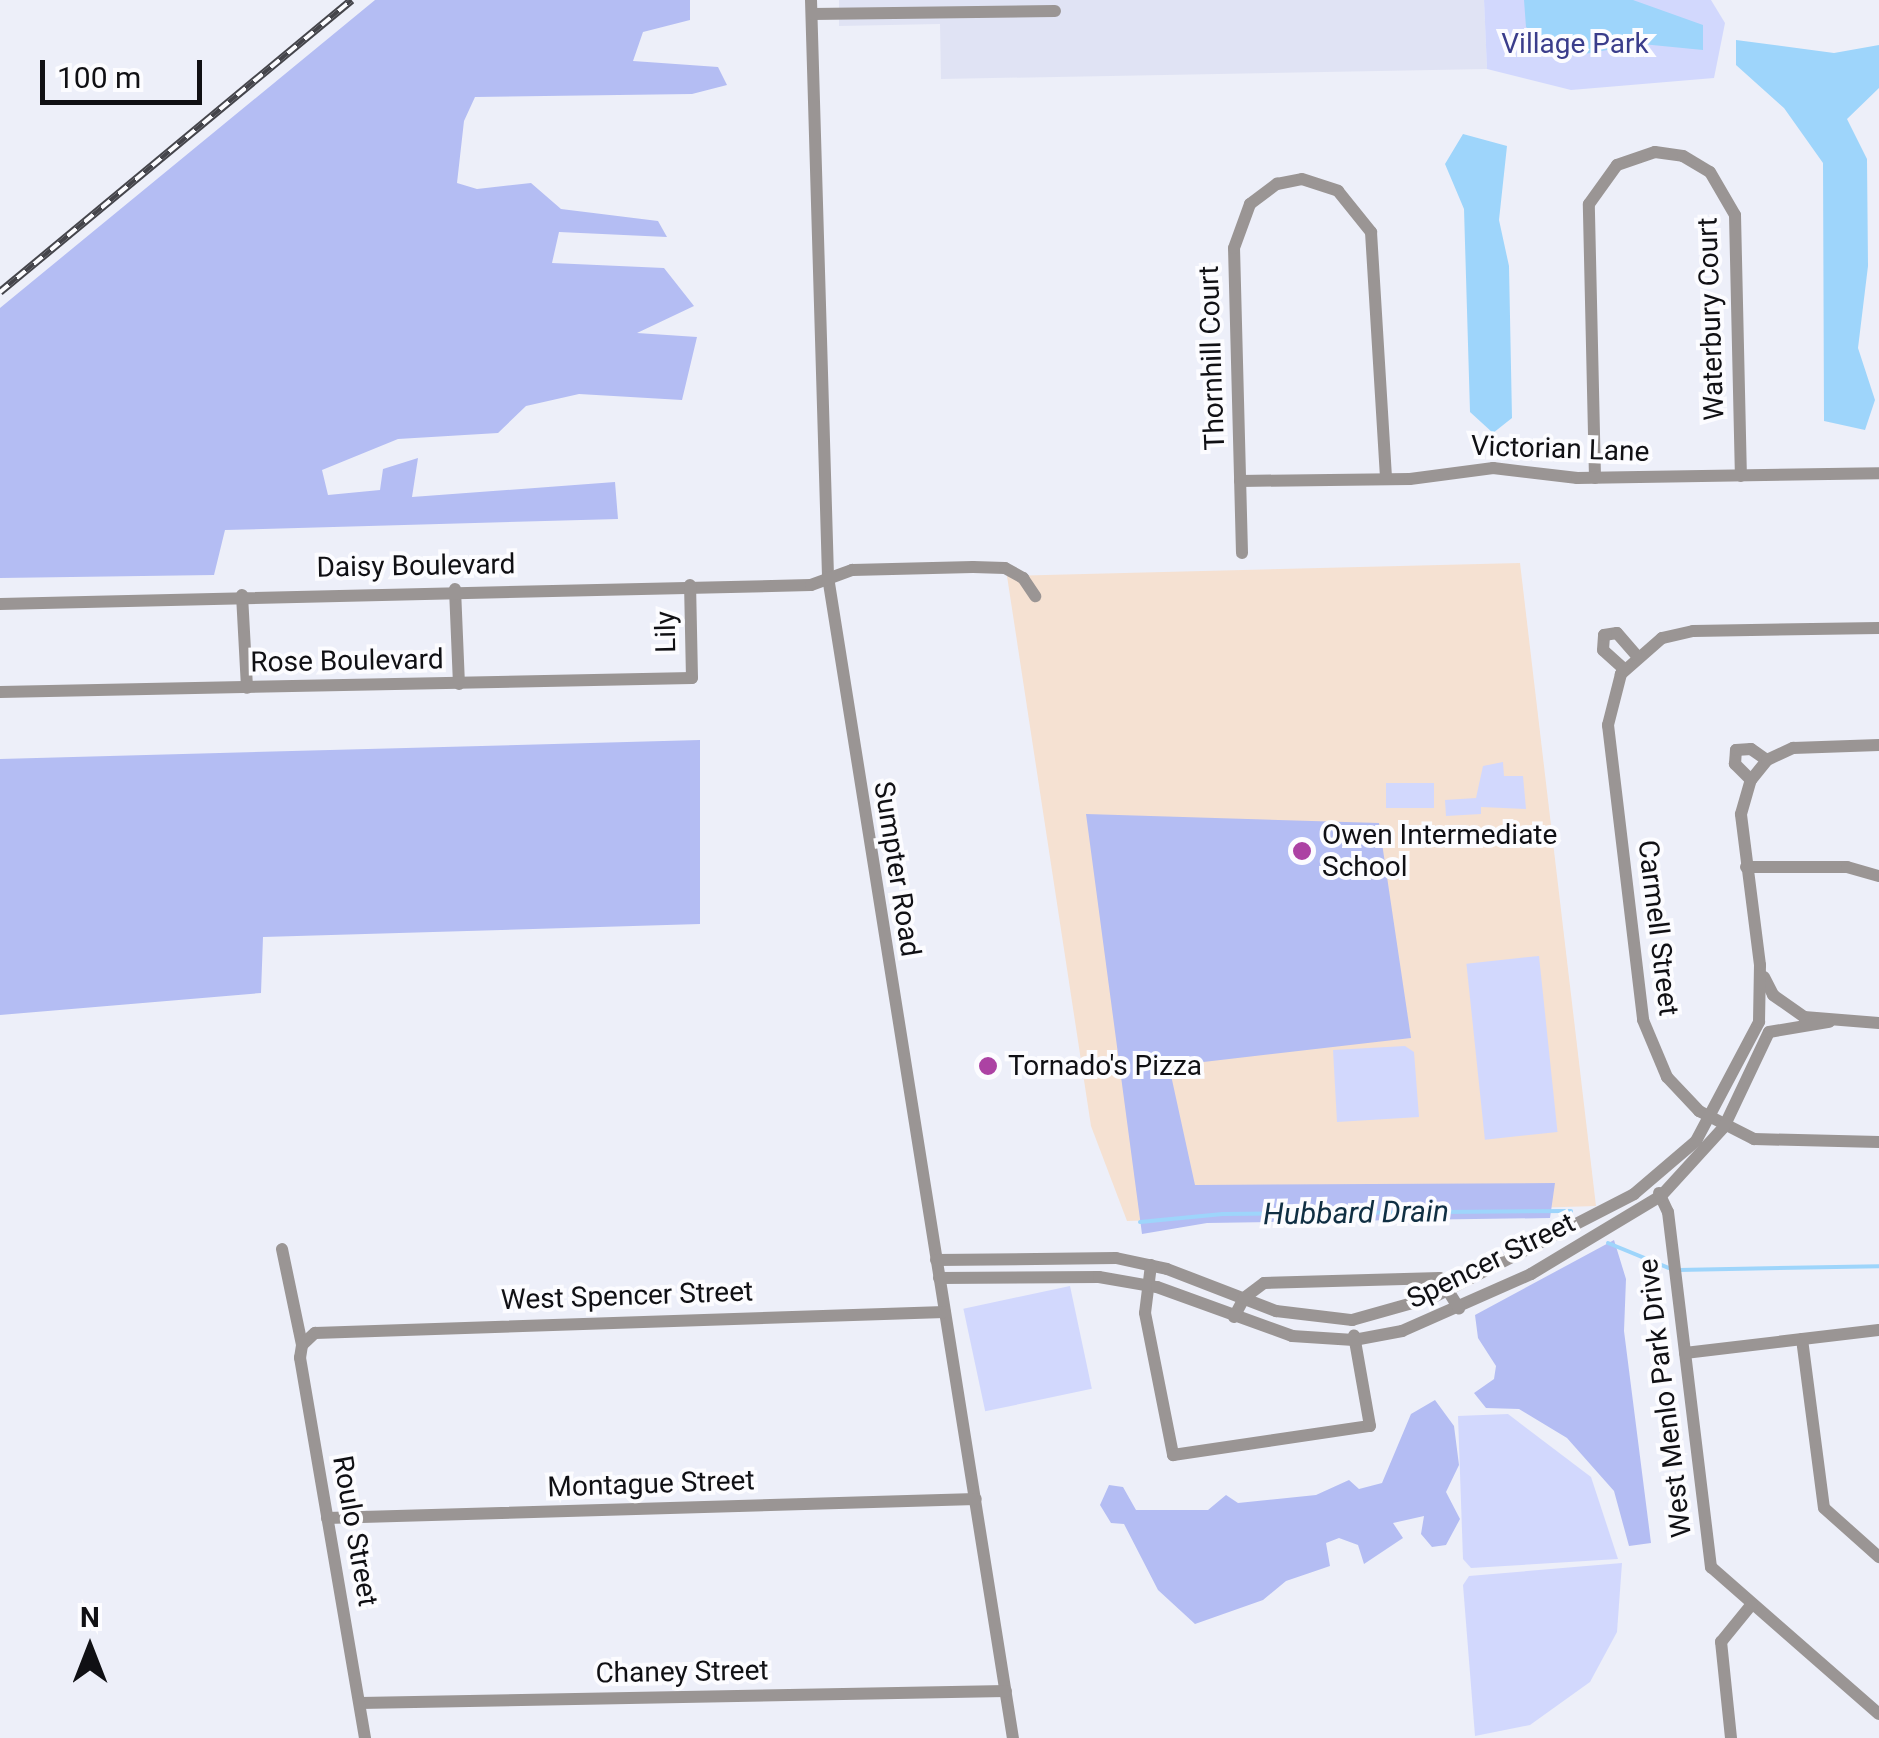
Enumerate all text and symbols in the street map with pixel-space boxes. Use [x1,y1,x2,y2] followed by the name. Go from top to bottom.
[1501,27,1649,61] park label: Village Park
[45,40,208,102] scale bar
[57,60,141,95] text: 100 m
[1691,217,1731,421] street label: Waterbury Court
[1192,265,1232,451] street label: Thornhill Court
[1470,429,1650,469] street label: Victorian Lane
[316,547,516,585] street label: Daisy Boulevard
[649,611,683,653] street label: Lily
[250,643,444,679] street label: Rose Boulevard
[867,779,927,959] street label: Sumpter Road
[1322,818,1557,884] place label: Owen Intermediate School
[1631,838,1685,1018] street label: Carmell Street
[1291,840,1313,862] marker: Owen Intermediate School
[1008,1049,1202,1083] place label: Tornado's Pizza
[977,1055,999,1077] marker: Tornado's Pizza
[1263,1193,1449,1233] water label: Hubbard Drain
[1402,1206,1580,1316] street label: Spencer Street
[1631,1257,1699,1539] street label: West Menlo Park Drive
[500,1275,754,1317] street label: West Spencer Street
[325,1453,385,1609] street label: Roulo Street
[547,1464,755,1504] street label: Montague Street
[40,1598,140,1698] north arrow
[80,1601,100,1634] text: N
[595,1654,769,1690] street label: Chaney Street

